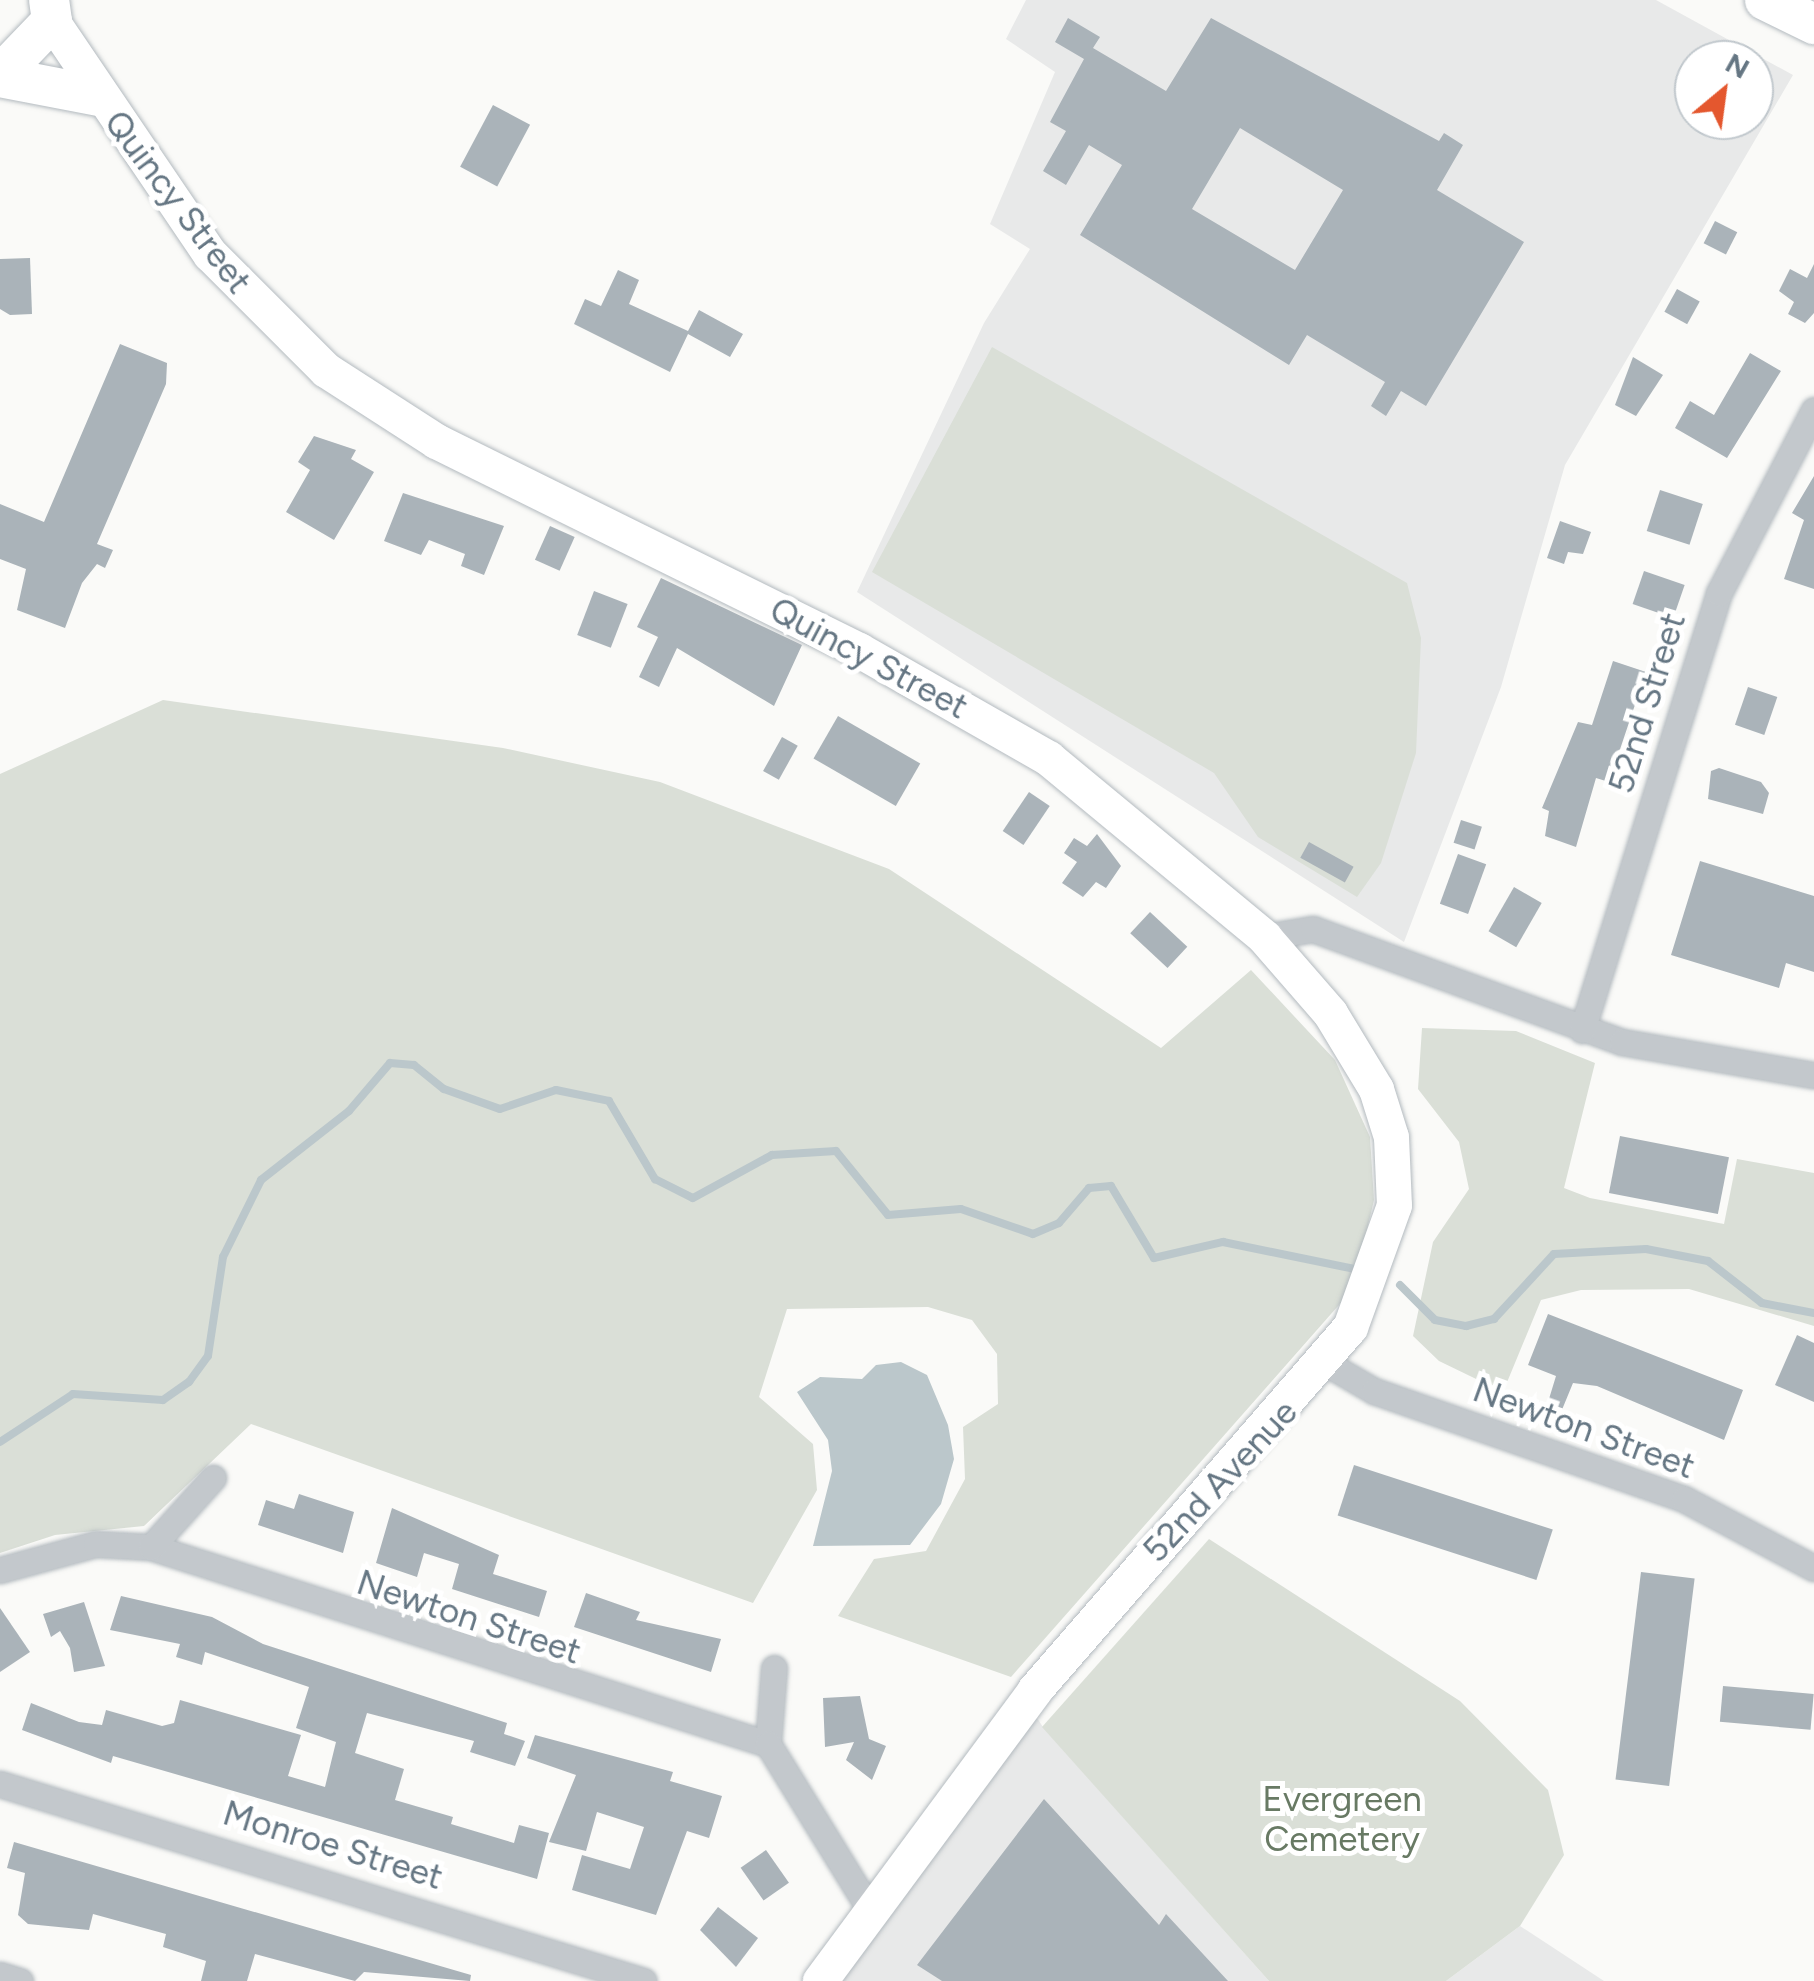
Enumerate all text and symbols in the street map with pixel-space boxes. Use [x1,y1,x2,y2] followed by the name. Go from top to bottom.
[1674,40,1774,140] north arrow
[1720,45,1755,86] text: N
[96,102,260,302] street label: Quincy Street
[763,588,975,728] street label: Quincy Street
[1600,608,1694,798] street label: 52nd Street
[1467,1368,1701,1488] street label: Newton Street
[1134,1391,1306,1571] street label: 52nd Avenue
[352,1561,586,1673] street label: Newton Street
[1262,1778,1422,1860] park label: Evergreen Cemetery
[218,1792,448,1898] street label: Monroe Street

